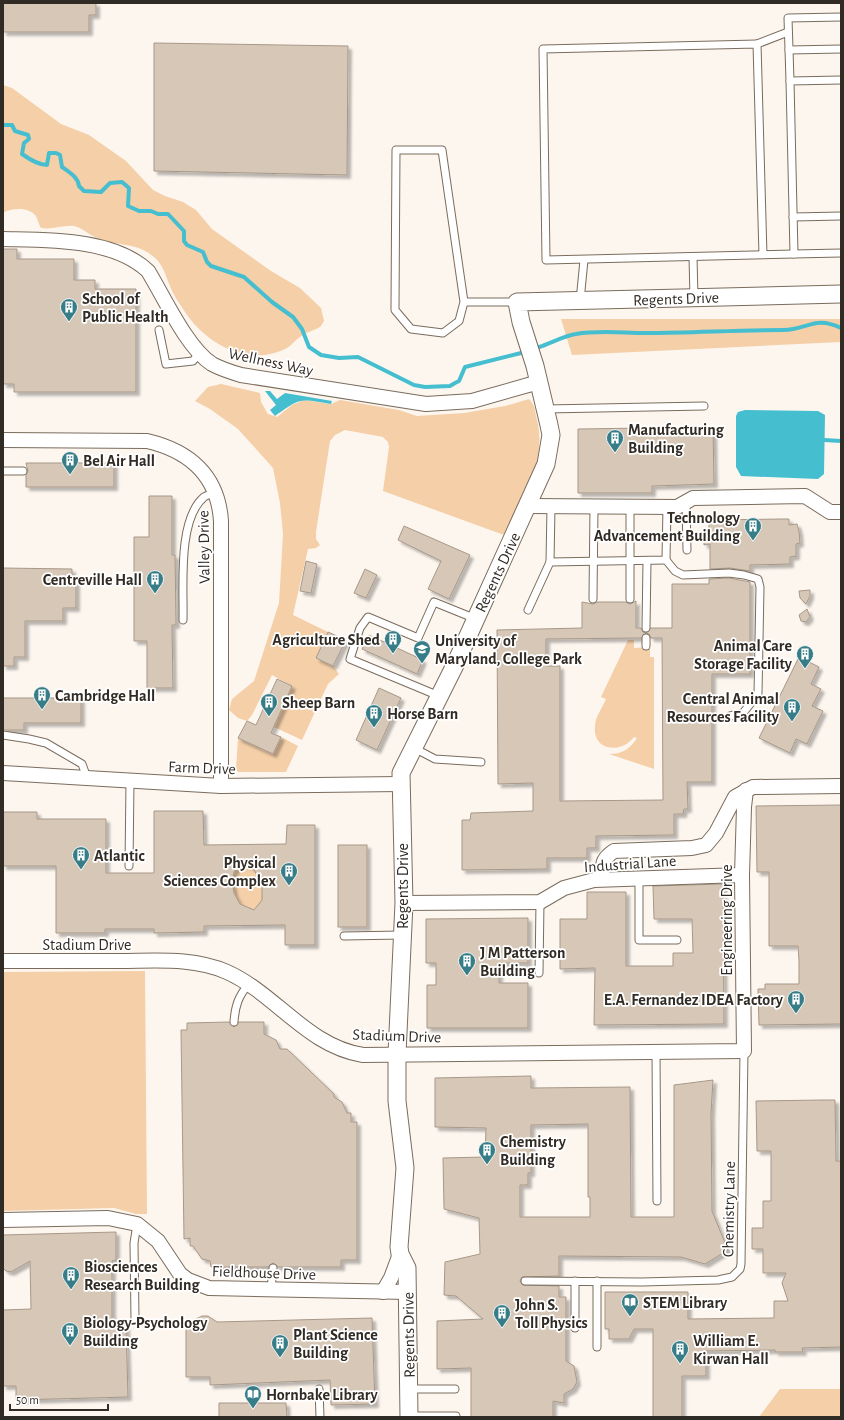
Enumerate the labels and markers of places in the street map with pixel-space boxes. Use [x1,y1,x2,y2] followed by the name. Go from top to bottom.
[82,291,169,325] place label: School of Public Health
[59,297,79,322] building icon: School of Public Health
[628,422,725,456] place label: Manufacturing Building
[605,428,625,453] building icon: Manufacturing Building
[60,450,80,475] building icon: Bel Air Hall
[83,453,155,469] place label: Bel Air Hall
[594,510,741,544] place label: Technology Advancement Building
[743,516,763,541] building icon: Technology Advancement Building
[145,569,165,594] building icon: Centreville Hall
[43,572,142,588] place label: Centreville Hall
[383,629,403,654] building icon: Agriculture Shed
[272,632,381,648] place label: Agriculture Shed
[435,633,582,668] place label: University of Maryland, College Park
[694,638,793,673] place label: Animal Care Storage Facility
[412,639,432,664] school or university icon: University of Maryland, College Park
[795,644,815,669] building icon: Animal Care Storage Facility
[32,685,52,710] building icon: Cambridge Hall
[55,688,155,704] place label: Cambridge Hall
[667,691,780,726] place label: Central Animal Resources Facility
[259,692,279,717] building icon: Sheep Barn
[282,695,355,711] place label: Sheep Barn
[782,697,802,722] building icon: Central Animal Resources Facility
[364,703,384,728] building icon: Horse Barn
[387,706,458,722] place label: Horse Barn
[71,845,91,870] building icon: Atlantic
[94,848,145,864] place label: Atlantic
[164,855,277,889] place label: Physical Sciences Complex
[279,861,299,886] building icon: Physical Sciences Complex
[480,945,565,979] place label: J M Patterson Building
[457,951,477,976] building icon: J M Patterson Building
[786,989,806,1014] building icon: E.A. Fernandez IDEA Factory
[604,992,784,1009] place label: E.A. Fernandez IDEA Factory
[500,1134,567,1168] place label: Chemistry Building
[477,1140,497,1165] building icon: Chemistry Building
[84,1259,200,1293] place label: Biosciences Research Building
[61,1265,81,1290] building icon: Biosciences Research Building
[620,1292,640,1317] library icon: STEM Library
[643,1295,728,1312] place label: STEM Library
[515,1297,588,1332] place label: John S. Toll Physics
[492,1303,512,1328] building icon: John S. Toll Physics
[83,1315,208,1349] place label: Biology-Psychology Building
[60,1321,80,1346] building icon: Biology-Psychology Building
[293,1327,378,1361] place label: Plant Science Building
[270,1333,290,1358] building icon: Plant Science Building
[693,1333,769,1367] place label: William E. Kirwan Hall
[670,1339,690,1364] building icon: William E. Kirwan Hall
[243,1384,263,1409] library icon: Hornbake Library
[266,1387,378,1404] place label: Hornbake Library

